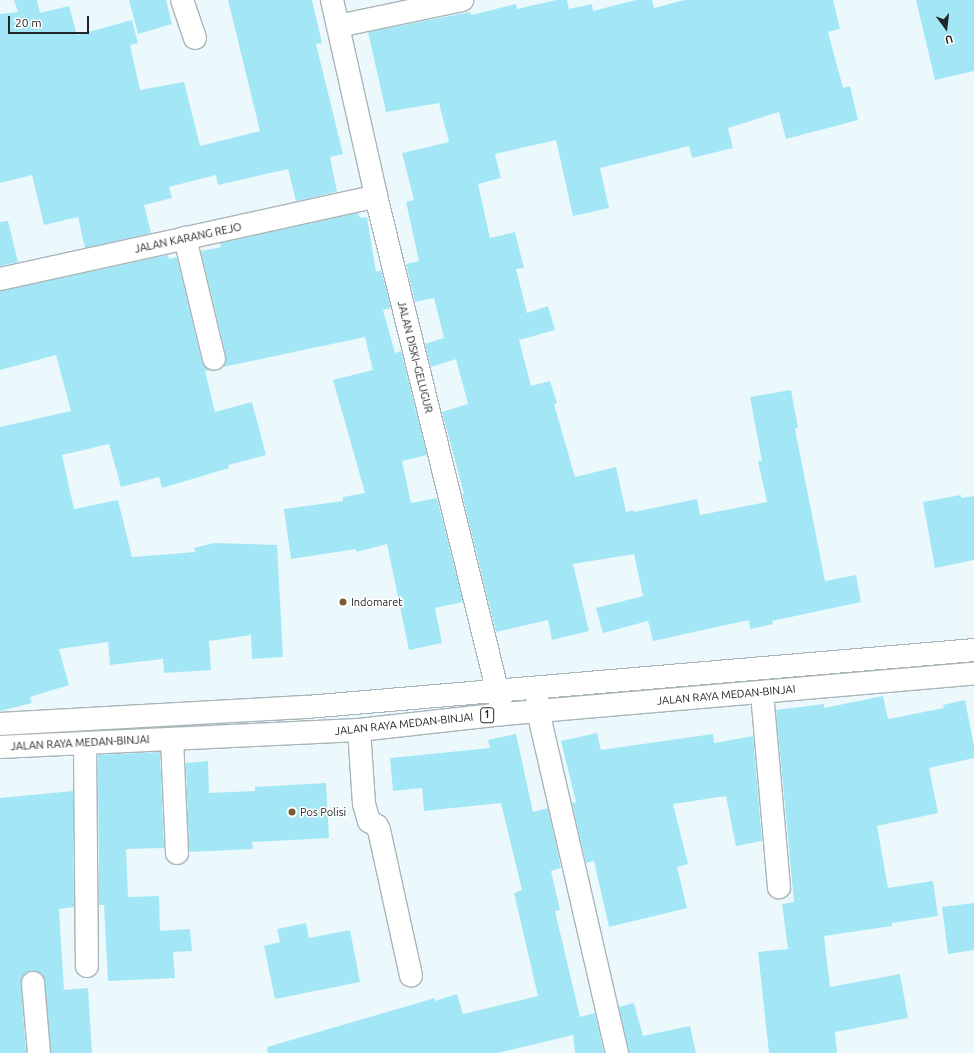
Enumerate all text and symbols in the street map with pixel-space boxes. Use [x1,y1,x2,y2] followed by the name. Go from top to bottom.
[10,8,91,34] scale bar
[926,8,966,48] north arrow
[15,16,42,29] text: 20 m
[944,33,954,46] text: U
[133,220,243,256] street label: JALAN KARANG REJO
[395,299,435,415] street label: JALAN DISKI–GELUGUR
[351,595,403,609] place label: Indomaret
[338,597,348,607] marker: Indomaret
[656,682,796,708] street label: JALAN RAYA MEDAN-BINJAI
[480,707,494,723] road number: 1
[334,710,474,738] street label: JALAN RAYA MEDAN-BINJAI
[10,733,150,753] street label: JALAN RAYA MEDAN-BINJAI
[300,805,346,819] place label: Pos Polisi
[287,807,297,817] marker: Pos Polisi

